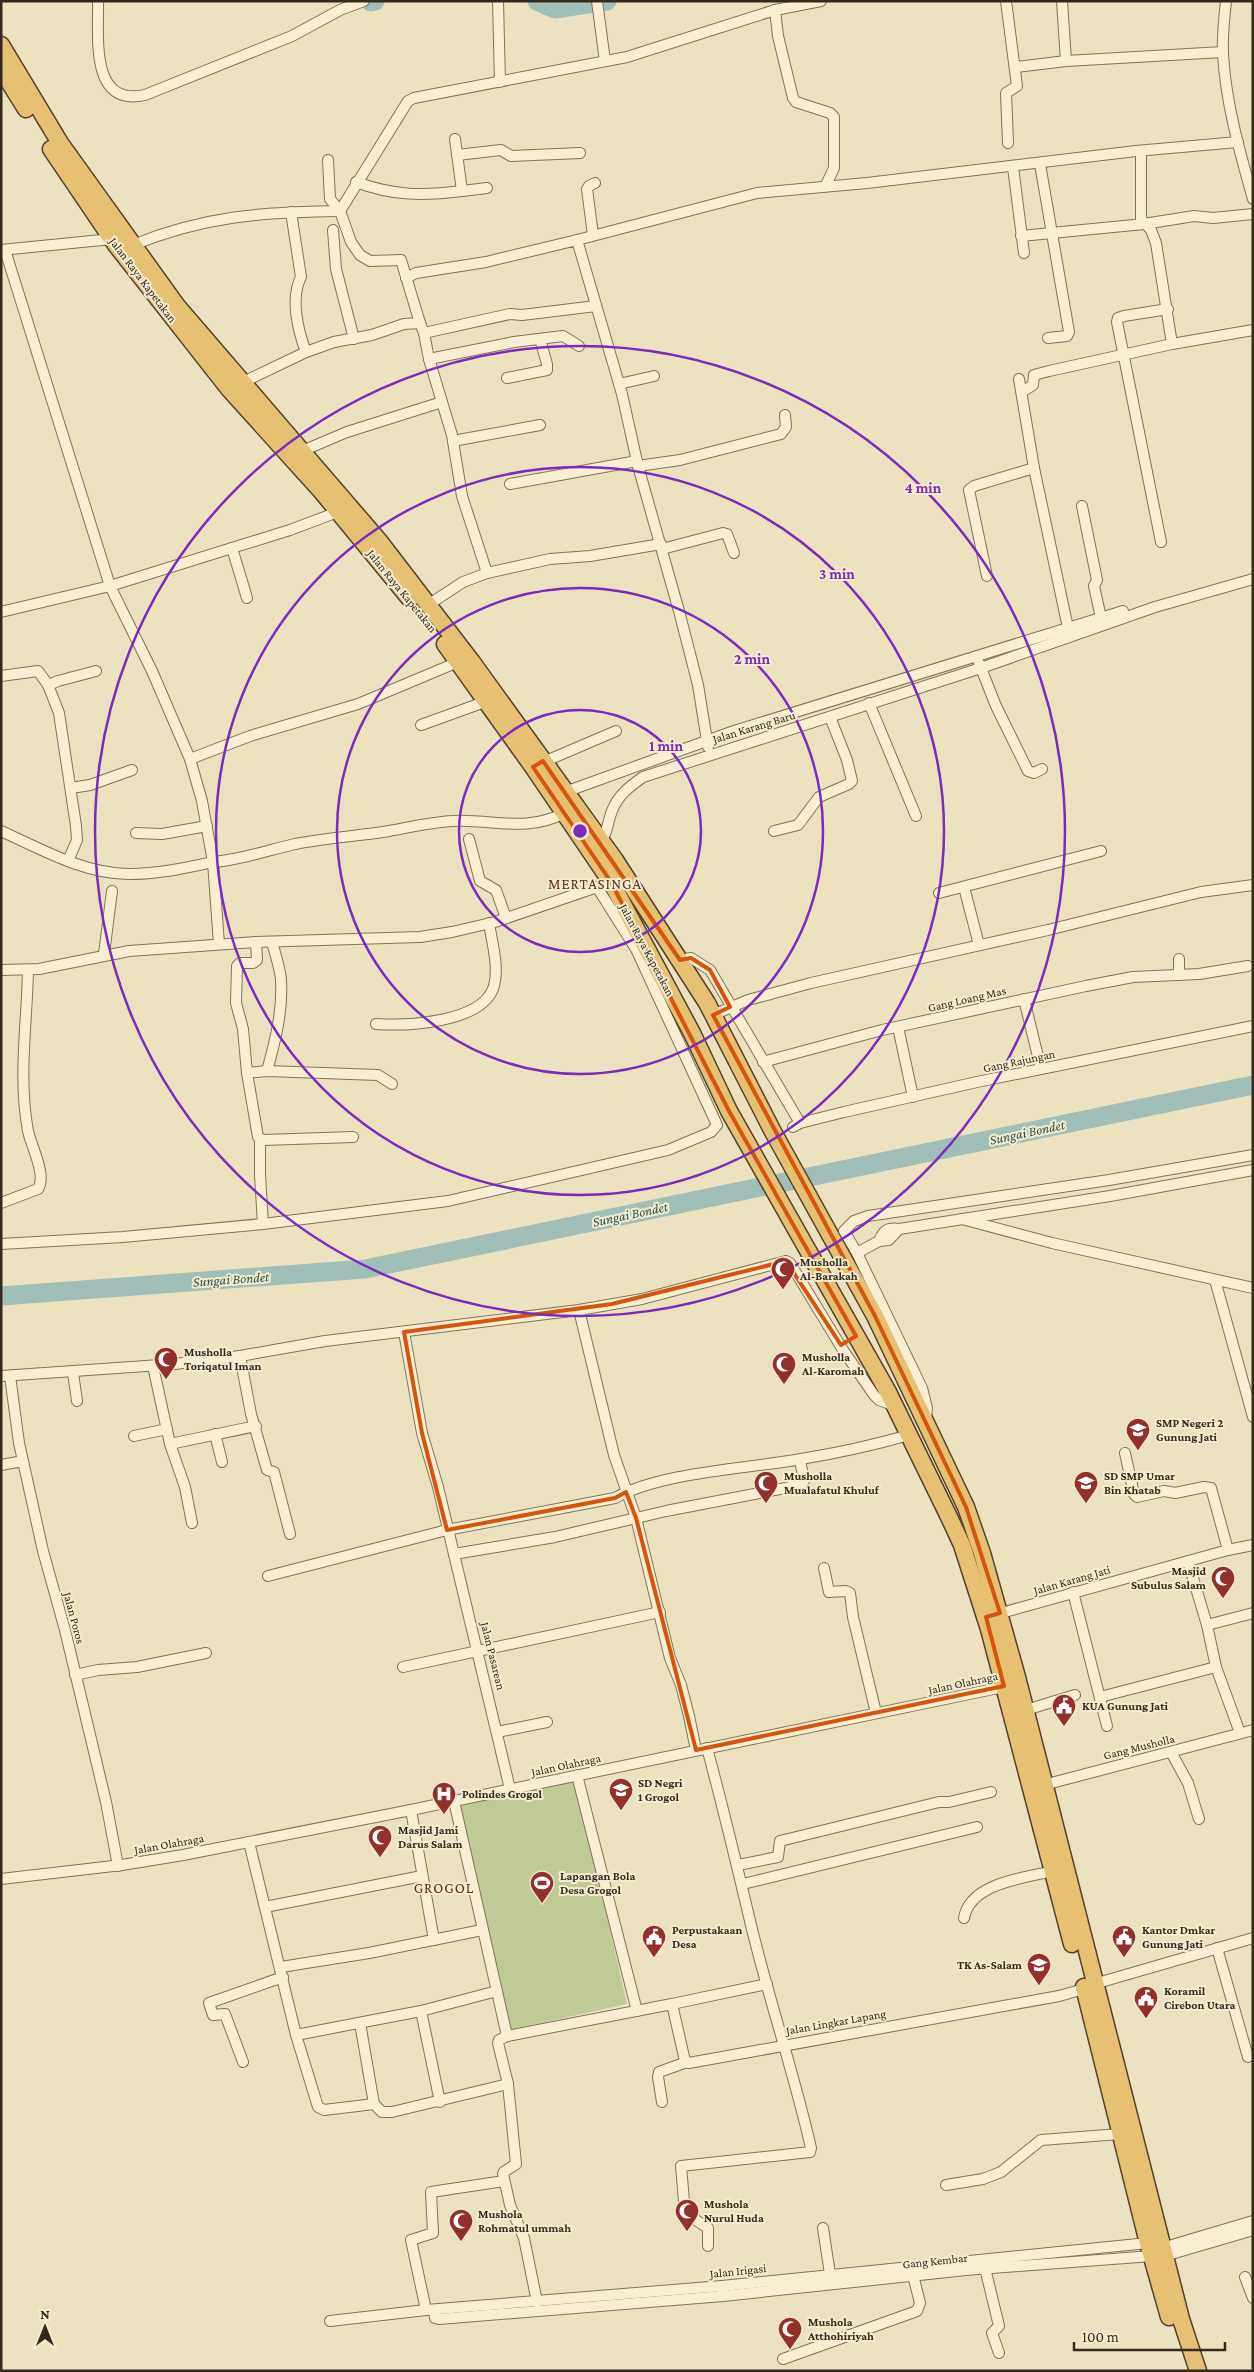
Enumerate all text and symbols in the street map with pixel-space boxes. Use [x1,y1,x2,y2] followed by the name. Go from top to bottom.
[106,234,180,326] street label: Jalan Raya Kapetakan
[905,480,942,496] text: 4 min
[364,546,440,636] street label: Jalan Raya Kapetakan
[819,566,855,582] text: 3 min
[734,651,770,667] text: 2 min
[710,708,798,747] street label: Jalan Karang Baru
[649,738,683,754] text: 1 min
[571,822,589,840] centre of rings
[548,876,642,892] district label: MERTASINGA
[616,900,678,999] street label: Jalan Raya Kapetakan
[927,983,1008,1015] street label: Gang Loang Mas
[982,1046,1057,1075] street label: Gang Rajungan
[988,1116,1067,1148] water label: Sungai Bondet
[591,1198,670,1230] water label: Sungai Bondet
[799,1255,858,1283] place label: Musholla Al-Barakah
[770,1256,796,1290] mosque icon: Musholla Al-Barakah
[192,1268,271,1290] water label: Sungai Bondet
[184,1345,261,1373] place label: Musholla Toriqatul Iman
[153,1346,179,1380] mosque icon: Musholla Toriqatul Iman
[801,1350,864,1378] place label: Musholla Al-Karomah
[771,1351,797,1385] mosque icon: Musholla Al-Karomah
[1156,1416,1223,1444] place label: SMP Negeri 2 Gunung Jati
[1125,1417,1151,1451] school or university icon: SMP Negeri 2 Gunung Jati
[784,1469,880,1497] place label: Musholla Mualafatul Khuluf
[1104,1469,1175,1497] place label: SD SMP Umar Bin Khatab
[753,1470,779,1504] mosque icon: Musholla Mualafatul Khuluf
[1073,1470,1099,1504] school or university icon: SD SMP Umar Bin Khatab
[1031,1562,1112,1598] street label: Jalan Karang Jati
[1131,1564,1207,1592] place label: Masjid Subulus Salam
[1210,1565,1236,1599] mosque icon: Masjid Subulus Salam
[60,1590,88,1646] street label: Jalan Poros
[478,1620,508,1692] street label: Jalan Pasarean
[926,1669,999,1697] street label: Jalan Olahraga
[1051,1693,1077,1727] public building icon: KUA Gunung Jati
[1082,1699,1169,1713] place label: KUA Gunung Jati
[1102,1731,1177,1763] street label: Gang Musholla
[529,1751,602,1779] street label: Jalan Olahraga
[638,1776,683,1804] place label: SD Negri 1 Grogol
[608,1777,634,1811] school or university icon: SD Negri 1 Grogol
[431,1781,457,1815] hospital icon: Polindes Grogol
[462,1787,543,1801] place label: Polindes Grogol
[398,1823,463,1851] place label: Masjid Jami Darus Salam
[367,1824,393,1858] mosque icon: Masjid Jami Darus Salam
[132,1831,205,1857] street label: Jalan Olahraga
[560,1869,636,1897] place label: Lapangan Bola Desa Grogol
[529,1870,555,1904] sports icon: Lapangan Bola Desa Grogol
[414,1880,474,1896] district label: GROGOL
[672,1923,742,1951] place label: Perpustakaan Desa
[1142,1923,1216,1951] place label: Kantor Dmkar Gunung Jati
[641,1924,667,1958] public building icon: Perpustakaan Desa
[1111,1924,1137,1958] public building icon: Kantor Dmkar Gunung Jati
[1026,1952,1052,1986] school or university icon: TK As-Salam
[957,1958,1023,1972] place label: TK As-Salam
[1164,1984,1236,2012] place label: Koramil Cirebon Utara
[1133,1985,1159,2019] public building icon: Koramil Cirebon Utara
[784,2006,887,2038] street label: Jalan Lingkar Lapang
[704,2197,764,2225] place label: Mushola Nurul Huda
[674,2198,700,2232] mosque icon: Mushola Nurul Huda
[478,2207,571,2235] place label: Mushola Rohmatul ummah
[448,2208,474,2242] mosque icon: Mushola Rohmatul ummah
[902,2251,969,2271] street label: Gang Kembar
[708,2261,767,2281] street label: Jalan Irigasi
[20,2302,70,2352] north arrow
[40,2306,50,2322] text: N
[807,2315,874,2343] place label: Mushola Atthohiriyah
[777,2316,803,2350] mosque icon: Mushola Atthohiriyah
[1074,2320,1225,2352] scale bar
[1082,2329,1119,2345] text: 100 m

